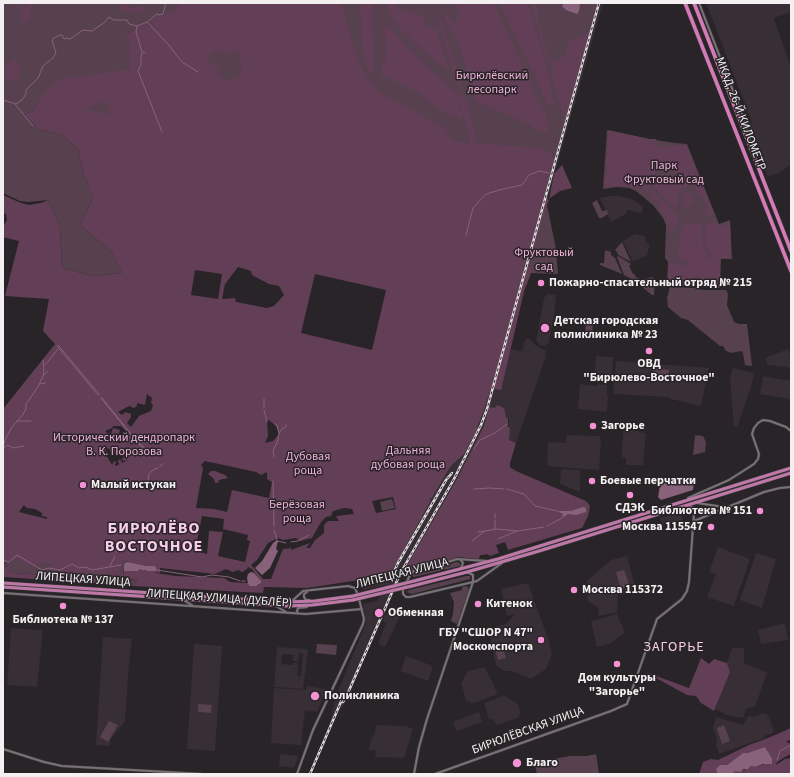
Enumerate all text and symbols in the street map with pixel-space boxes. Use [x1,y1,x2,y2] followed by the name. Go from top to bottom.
[712,55,768,173] street label: МКАД, 26-Й КИЛОМЕТР
[456,69,528,97] park label: Бирюлёвский лесопарк
[624,159,704,187] park label: Парк Фруктовый сад
[514,246,574,274] park label: Фруктовый сад
[549,276,752,290] place label: Пожарно-спасательный отряд № 215
[536,278,546,288] marker: Пожарно-спасательный отряд № 215
[554,314,658,342] place label: Детская городская поликлиника № 23
[539,322,551,334] marker: Детская городская поликлиника № 23
[644,346,654,356] marker: ОВД "Бирюлево-Восточное"
[583,357,715,385] place label: ОВД "Бирюлево-Восточное"
[601,419,645,433] place label: Загорье
[588,421,598,431] marker: Загорье
[53,431,195,459] park label: Исторический дендропарк В. К. Порозова
[371,444,445,472] park label: Дальняя дубовая роща
[286,450,330,478] park label: Дубовая роща
[600,474,696,488] place label: Боевые перчатки
[587,476,597,486] marker: Боевые перчатки
[91,478,176,492] place label: Малый истукан
[78,480,88,490] marker: Малый истукан
[625,490,635,500] marker: СДЭК
[269,498,325,526] park label: Берёзовая роща
[615,501,645,515] place label: СДЭК
[651,504,752,518] place label: Библиотека № 151
[755,506,765,516] marker: Библиотека № 151
[105,519,203,557] district label: БИРЮЛЁВО ВОСТОЧНОЕ
[622,520,703,534] place label: Москва 115547
[706,522,716,532] marker: Москва 115547
[354,556,450,592] street label: ЛИПЕЦКАЯ УЛИЦА
[35,570,131,590] street label: ЛИПЕЦКАЯ УЛИЦА
[582,583,663,597] place label: Москва 115372
[569,585,579,595] marker: Москва 115372
[145,587,293,611] street label: ЛИПЕЦКАЯ УЛИЦА (ДУБЛЁР)
[486,597,532,611] place label: Китенок
[473,599,483,609] marker: Китенок
[58,601,68,611] marker: Библиотека № 137
[388,606,444,620] place label: Обменная
[373,607,385,619] marker: Обменная
[12,613,114,627] place label: Библиотека № 137
[439,626,533,654] place label: ГБУ "СШОР N 47" Москомспорта
[536,635,546,645] marker: ГБУ "СШОР N 47" Москомспорта
[643,640,705,656] district label: ЗАГОРЬЕ
[612,659,622,669] marker: Дом культуры "Загорье"
[578,671,656,699] place label: Дом культуры "Загорье"
[324,689,400,703] place label: Поликлиника
[309,690,321,702] marker: Поликлиника
[470,704,586,758] street label: БИРЮЛЁВСКАЯ УЛИЦА
[526,756,558,770] place label: Благо
[511,757,523,769] marker: Благо

